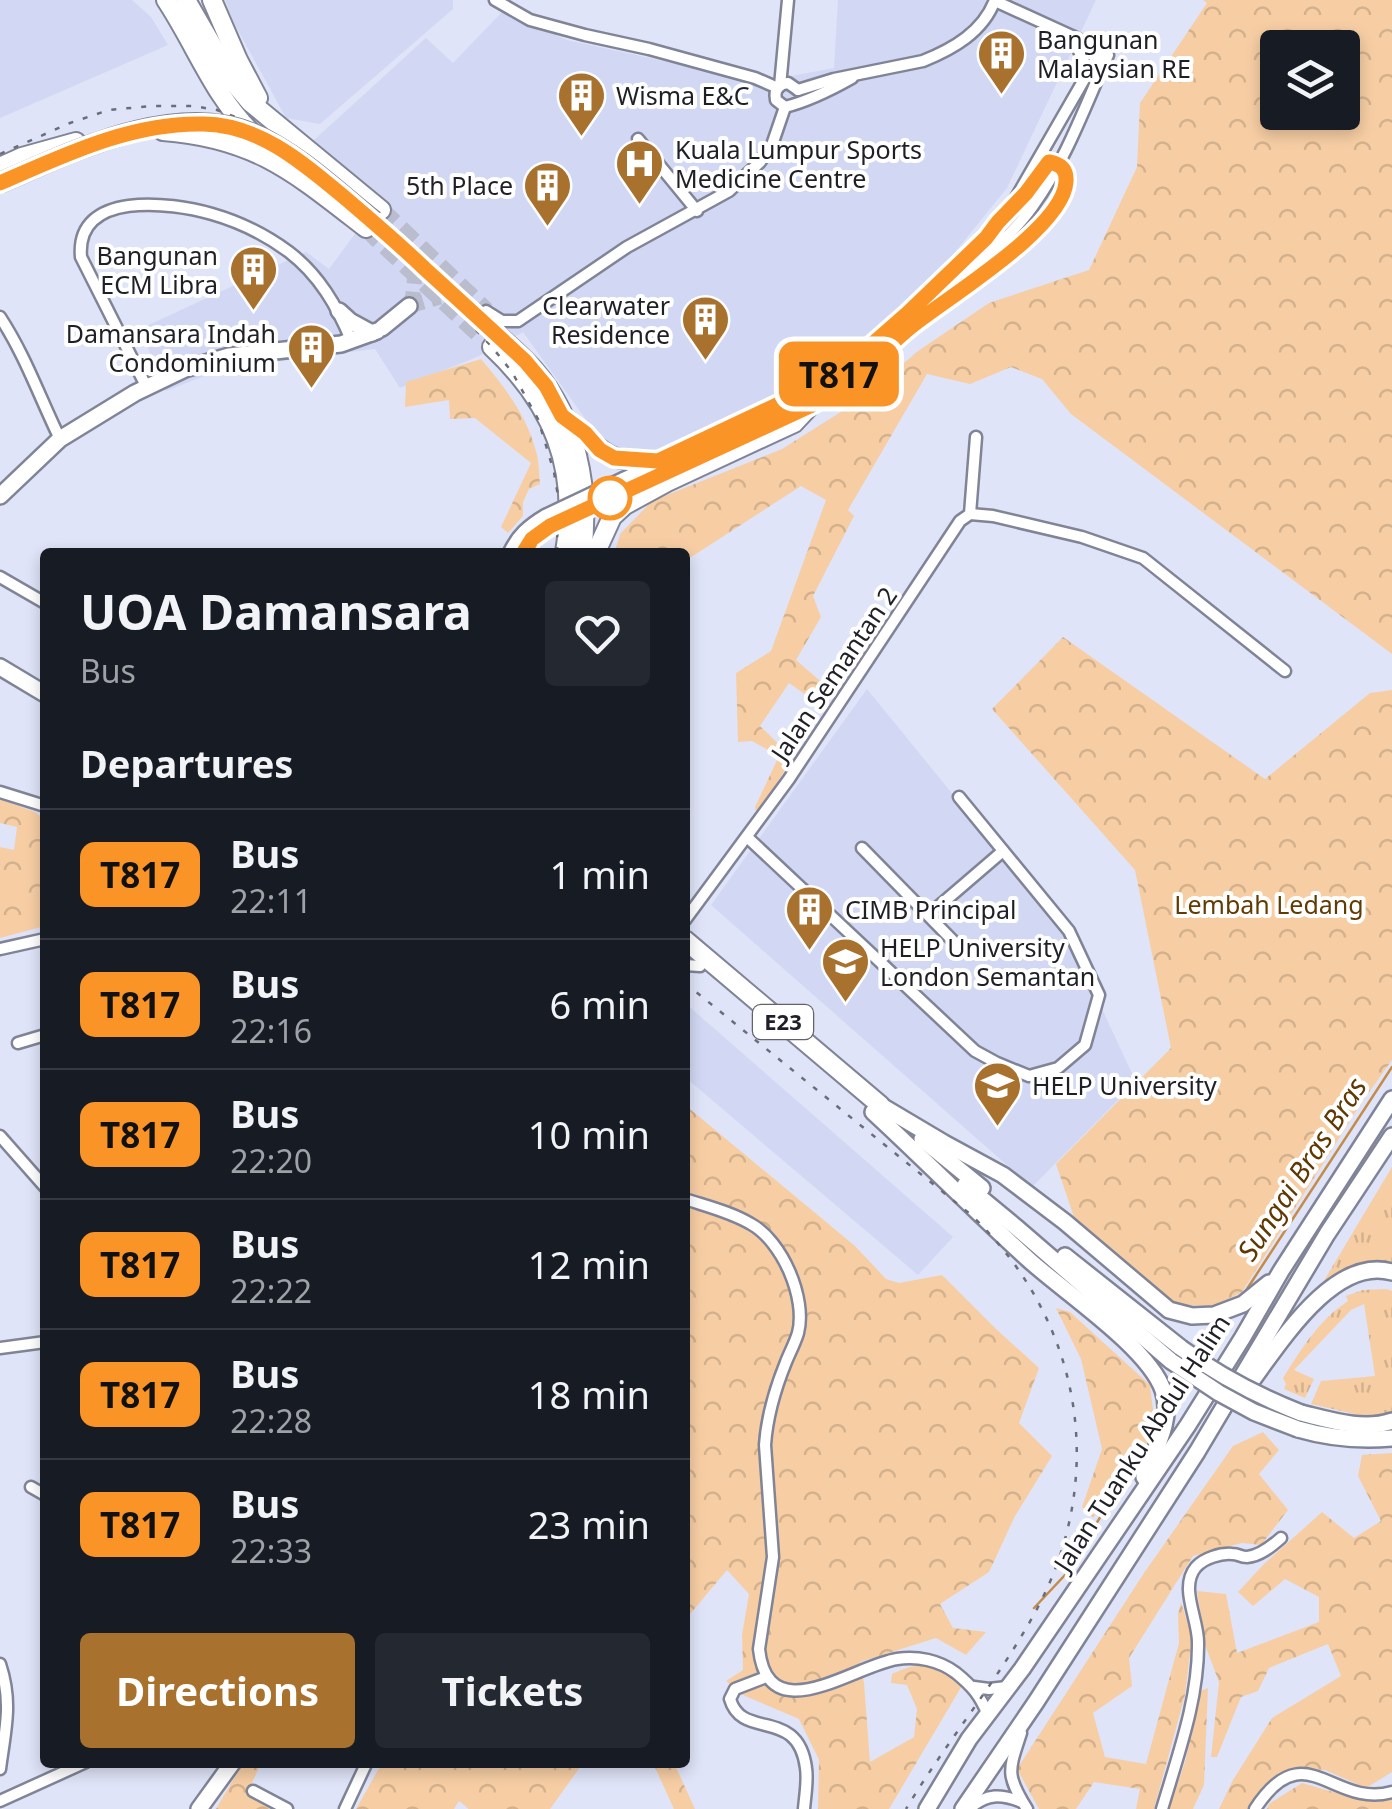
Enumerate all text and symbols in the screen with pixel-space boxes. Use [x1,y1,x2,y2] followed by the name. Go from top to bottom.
[1037,22,1191,85] place label: Bangunan Malaysian RE
[976,28,1028,96] building icon: Bangunan Malaysian RE
[1260,30,1360,130] map controls
[1260,30,1360,130] button: layers
[555,70,607,138] building icon: Wisma E&C
[616,78,750,112] place label: Wisma E&C
[675,132,922,195] place label: Kuala Lumpur Sports Medicine Centre
[614,138,666,206] hospital icon: Kuala Lumpur Sports Medicine Centre
[522,160,574,228] building icon: 5th Place
[406,168,513,202] place label: 5th Place
[97,238,218,301] place label: Bangunan ECM Libra
[227,244,279,312] building icon: Bangunan ECM Libra
[542,288,670,351] place label: Clearwater Residence
[679,294,731,362] building icon: Clearwater Residence
[66,316,276,379] place label: Damansara Indah Condominium
[285,322,337,390] building icon: Damansara Indah Condominium
[769,342,909,406] line badge: T817
[799,351,879,398] text: T817
[589,477,631,519] unlabelled marker
[80,579,472,644] text: UOA Damansara
[761,580,904,769] street label: Jalan Semantan 2
[545,581,650,686] button: heart
[80,649,136,692] text: Bus
[80,737,293,789] text: Departures
[230,827,299,879] text: Bus
[550,848,650,900] text: 1 min
[100,851,180,898] text: T817
[230,879,312,922] text: 22:11
[784,884,836,952] building icon: CIMB Principal
[1174,887,1364,921] park label: Lembah Ledang
[845,892,1016,926] place label: CIMB Principal
[880,930,1095,993] place label: HELP University London Semantan
[819,936,871,1004] school or university icon: HELP University London Semantan
[230,957,299,1009] text: Bus
[550,978,650,1030] text: 6 min
[100,981,180,1028] text: T817
[753,1005,813,1039] road number: E23
[230,1009,312,1052] text: 22:16
[971,1060,1023,1128] school or university icon: HELP University
[1032,1068,1217,1102] place label: HELP University
[1228,1070,1375,1267] water label: Sungai Bras Bras
[230,1087,299,1139] text: Bus
[528,1108,650,1160] text: 10 min
[100,1111,180,1158] text: T817
[230,1139,312,1182] text: 22:20
[230,1217,299,1269] text: Bus
[528,1238,650,1290] text: 12 min
[100,1241,180,1288] text: T817
[230,1269,312,1312] text: 22:22
[1044,1307,1237,1579] street label: Jalan Tuanku Abdul Halim
[230,1347,299,1399] text: Bus
[528,1368,650,1420] text: 18 min
[100,1371,180,1418] text: T817
[230,1399,312,1442] text: 22:28
[230,1477,299,1529] text: Bus
[528,1498,650,1550] text: 23 min
[100,1501,180,1548] text: T817
[230,1529,312,1572] text: 22:33
[80,1633,355,1748] button: Directions
[375,1633,650,1748] button: Tickets

